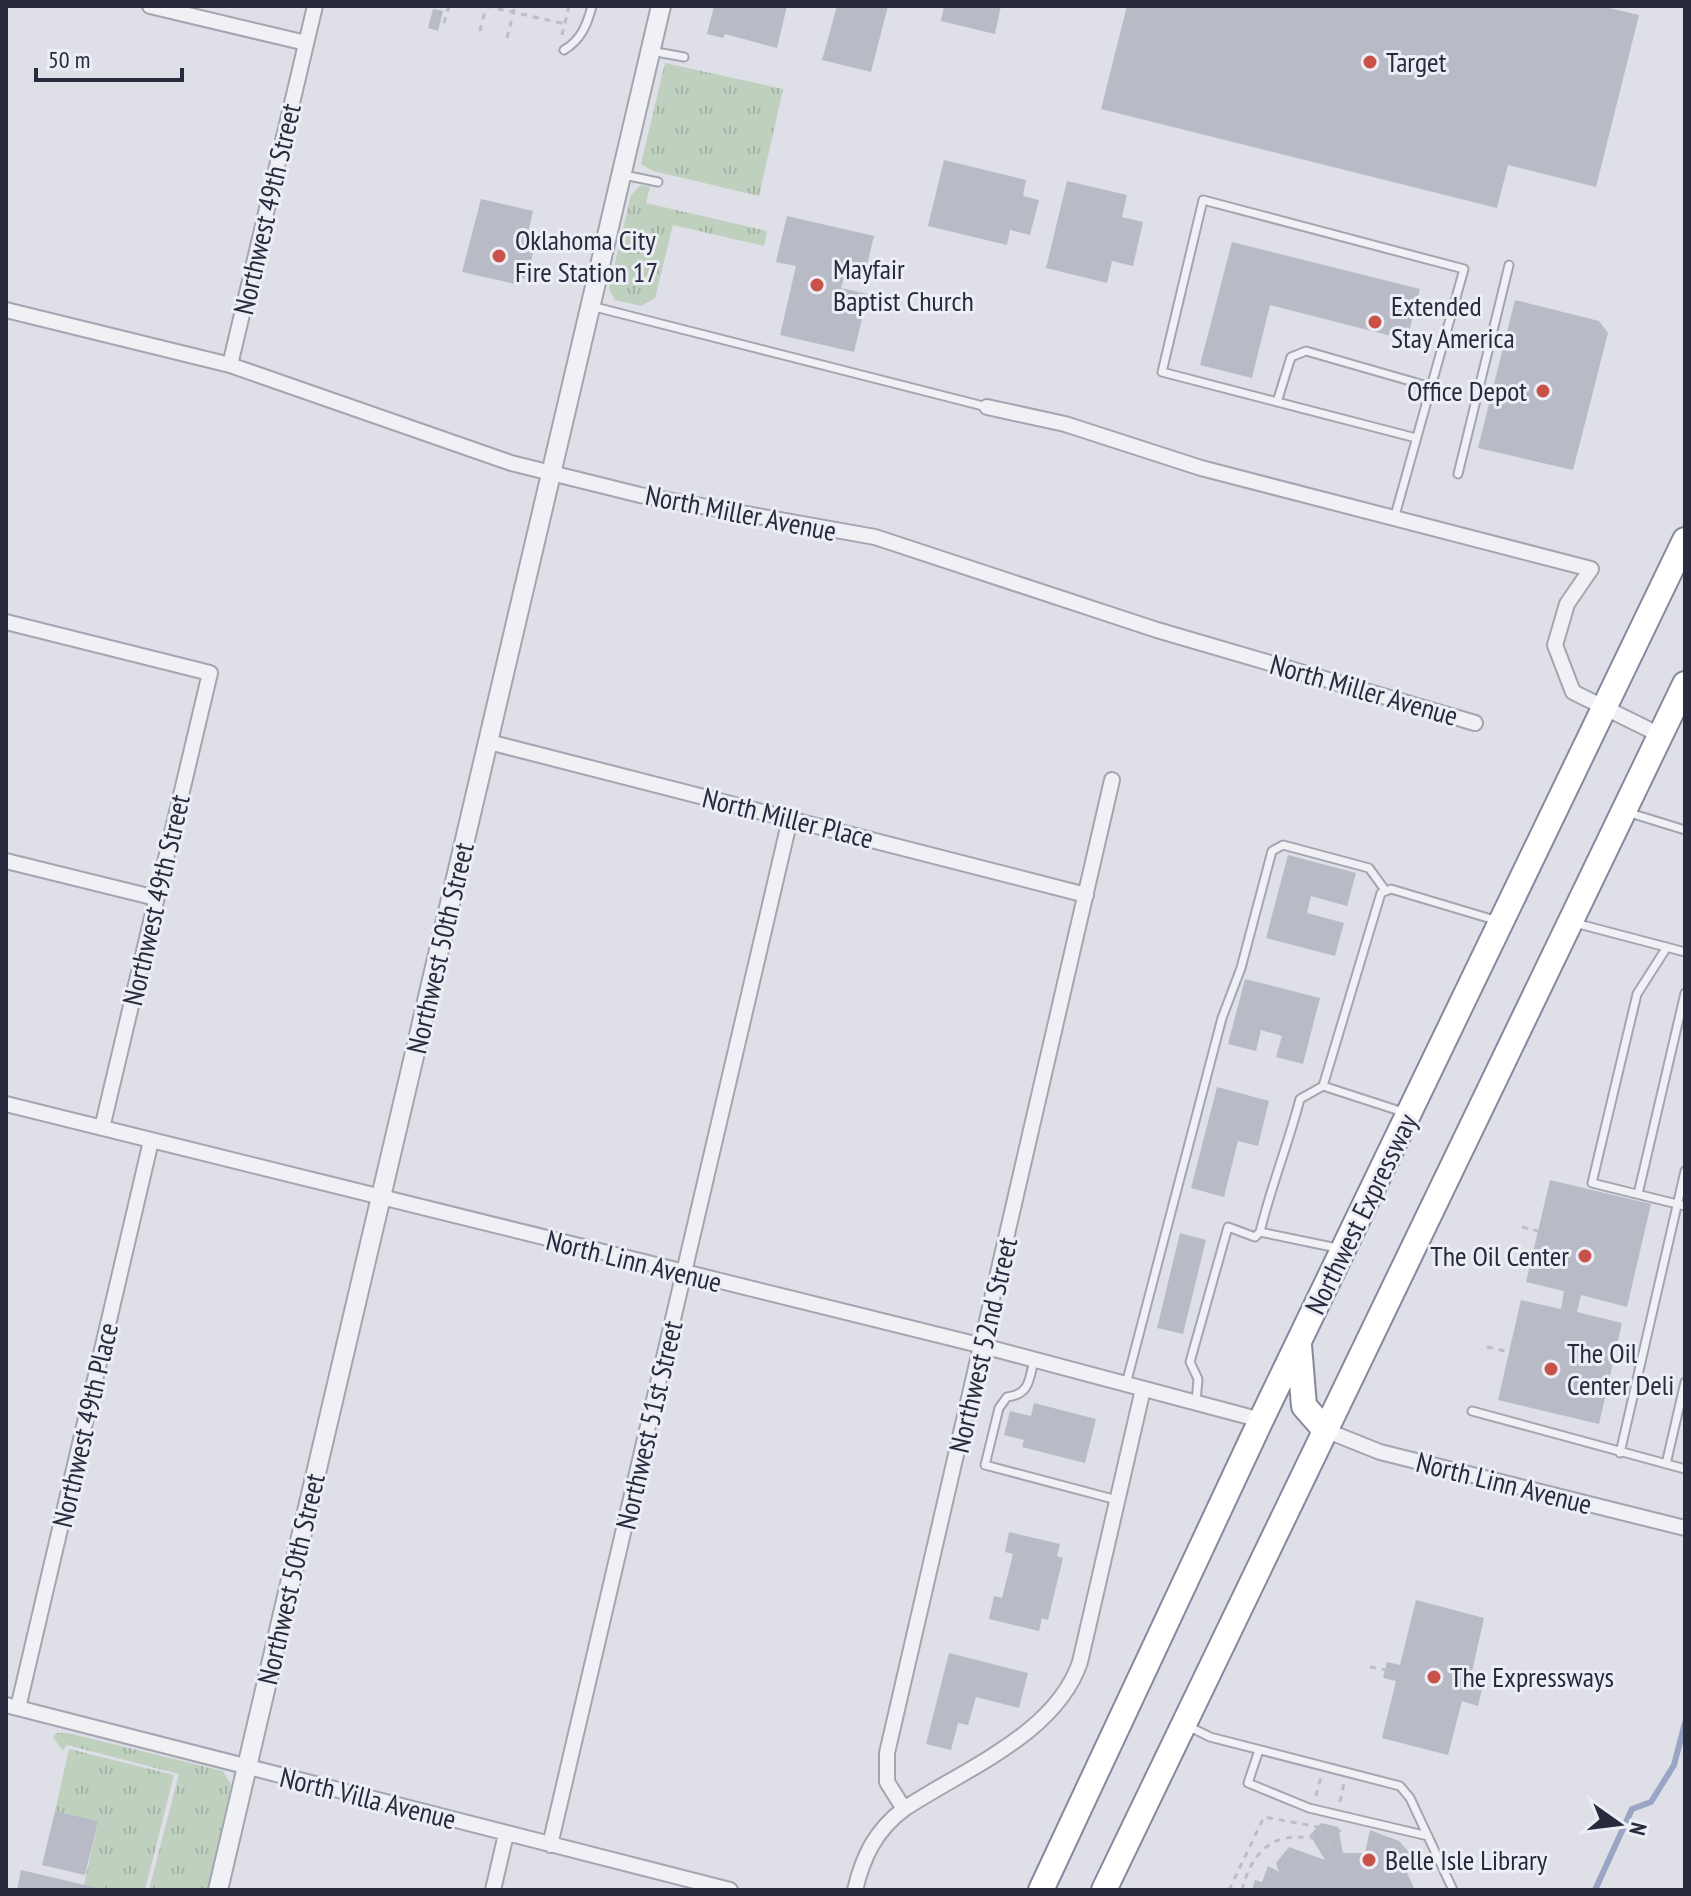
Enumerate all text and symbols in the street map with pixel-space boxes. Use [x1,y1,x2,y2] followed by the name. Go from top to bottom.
[36,32,182,82] scale bar
[1386,43,1447,80] place label: Target
[48,44,90,75] text: 50 m
[1361,53,1379,71] marker: Target
[224,99,309,318] street label: Northwest 49th Street
[515,221,658,290] place label: Oklahoma City Fire Station 17
[490,247,508,265] marker: Oklahoma City Fire Station 17
[833,250,974,319] place label: Mayfair Baptist Church
[808,276,826,294] marker: Mayfair Baptist Church
[1391,287,1515,356] place label: Extended Stay America
[1366,313,1384,331] marker: Extended Stay America
[1407,372,1527,409] place label: Office Depot
[1534,382,1552,400] marker: Office Depot
[643,476,840,549] street label: North Miller Avenue
[1266,645,1462,734] street label: North Miller Avenue
[699,778,878,857] street label: North Miller Place
[113,790,198,1009] street label: Northwest 49th Street
[397,838,482,1057] street label: Northwest 50th Street
[1296,1107,1425,1320] street label: Northwest Expressway
[542,1221,726,1300] street label: North Linn Avenue
[940,1233,1025,1456] street label: Northwest 52nd Street
[1430,1237,1569,1274] place label: The Oil Center
[1576,1247,1594,1265] marker: The Oil Center
[607,1317,691,1533] street label: Northwest 51st Street
[43,1319,126,1531] street label: Northwest 49th Place
[1567,1334,1674,1403] place label: The Oil Center Deli
[1542,1360,1560,1378] marker: The Oil Center Deli
[1412,1443,1596,1522] street label: North Linn Avenue
[248,1469,333,1688] street label: Northwest 50th Street
[1450,1658,1614,1695] place label: The Expressways
[1425,1668,1443,1686] marker: The Expressways
[276,1758,460,1837] street label: North Villa Avenue
[1579,1784,1659,1864] north arrow
[1623,1820,1653,1838] text: N
[1385,1841,1548,1878] place label: Belle Isle Library
[1360,1851,1378,1869] marker: Belle Isle Library

